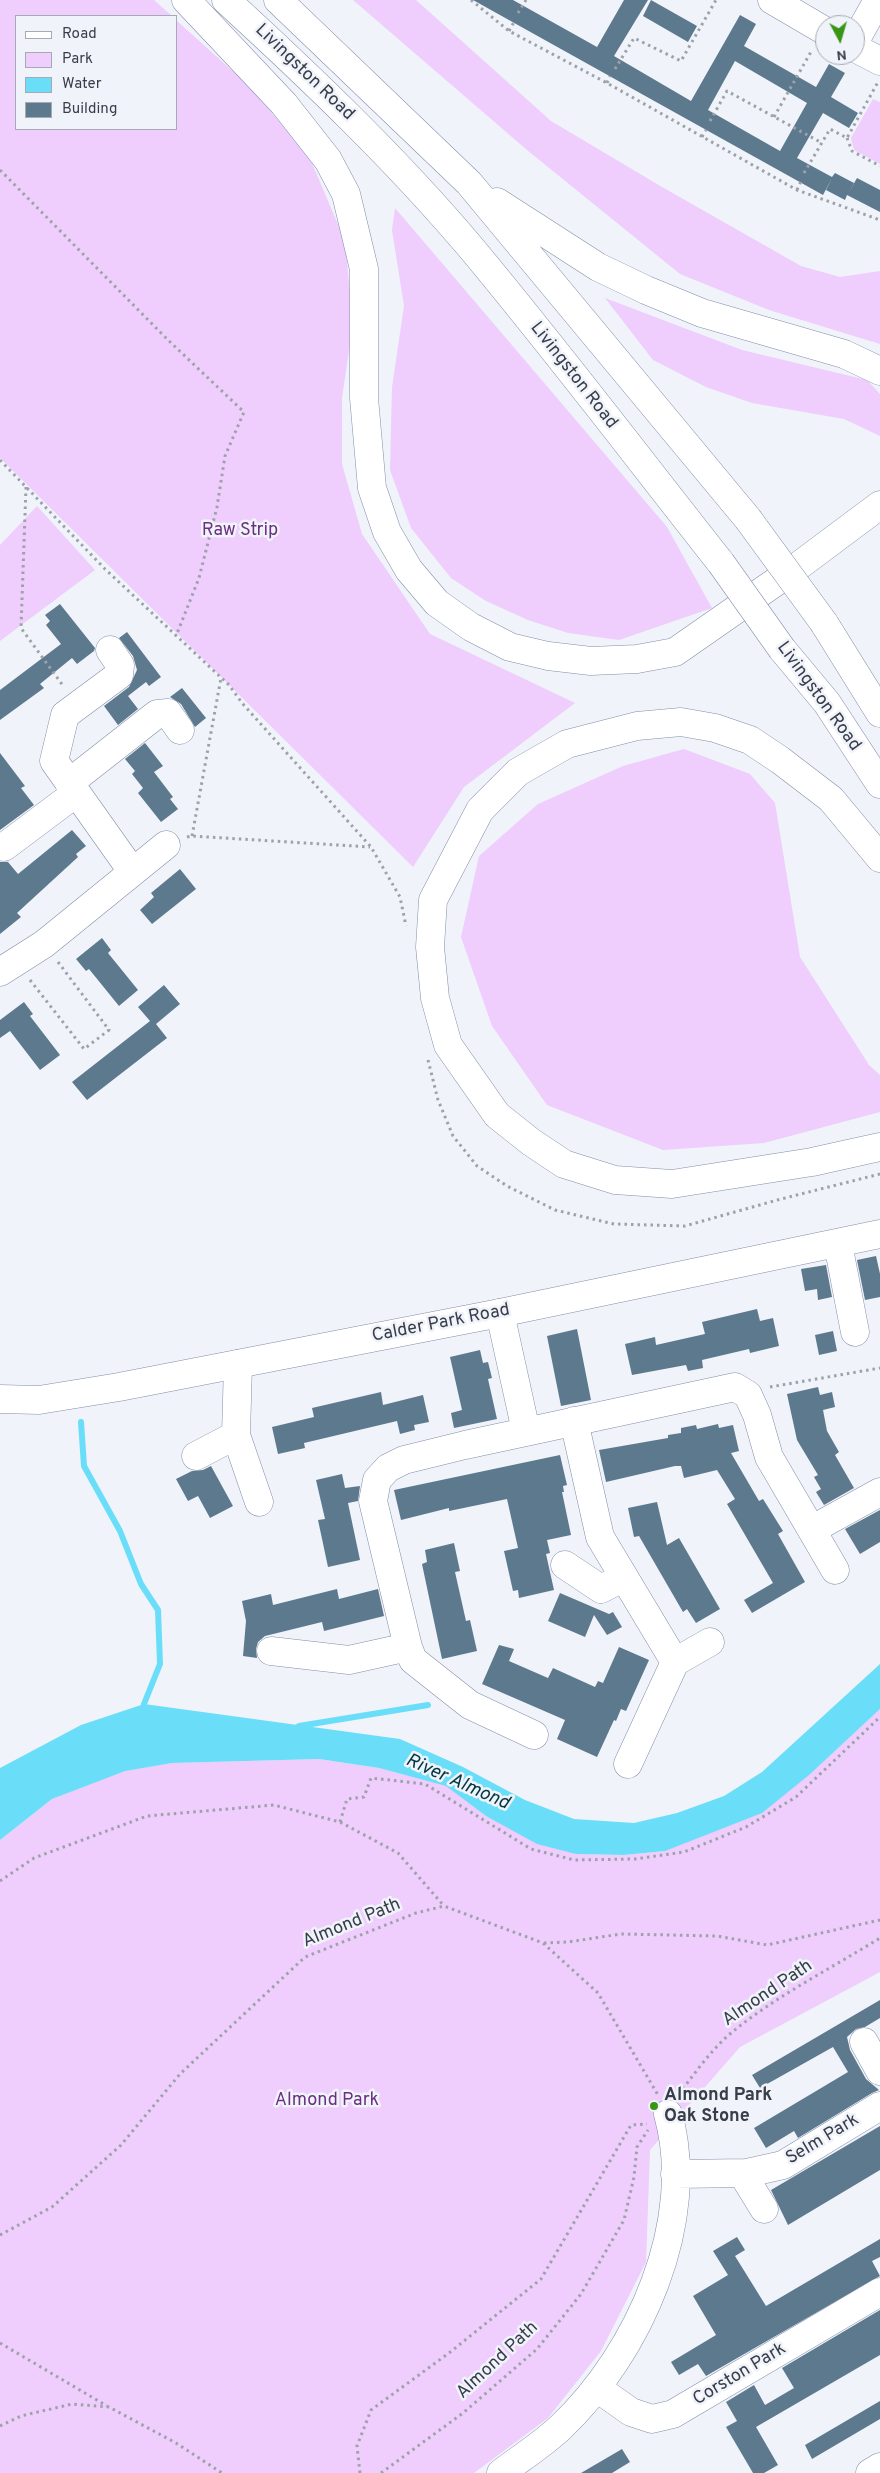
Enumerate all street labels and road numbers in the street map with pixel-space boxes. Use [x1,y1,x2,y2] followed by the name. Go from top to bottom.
[250,20,358,126] street label: Livingston Road
[525,318,621,434] street label: Livingston Road
[771,638,865,756] street label: Livingston Road
[370,1300,512,1348] street label: Calder Park Road
[300,1895,404,1953] street label: Almond Path
[719,1956,817,2032] street label: Almond Path
[783,2110,863,2170] street label: Selm Park
[453,2318,543,2404] street label: Almond Path
[689,2339,791,2411] street label: Corston Park

